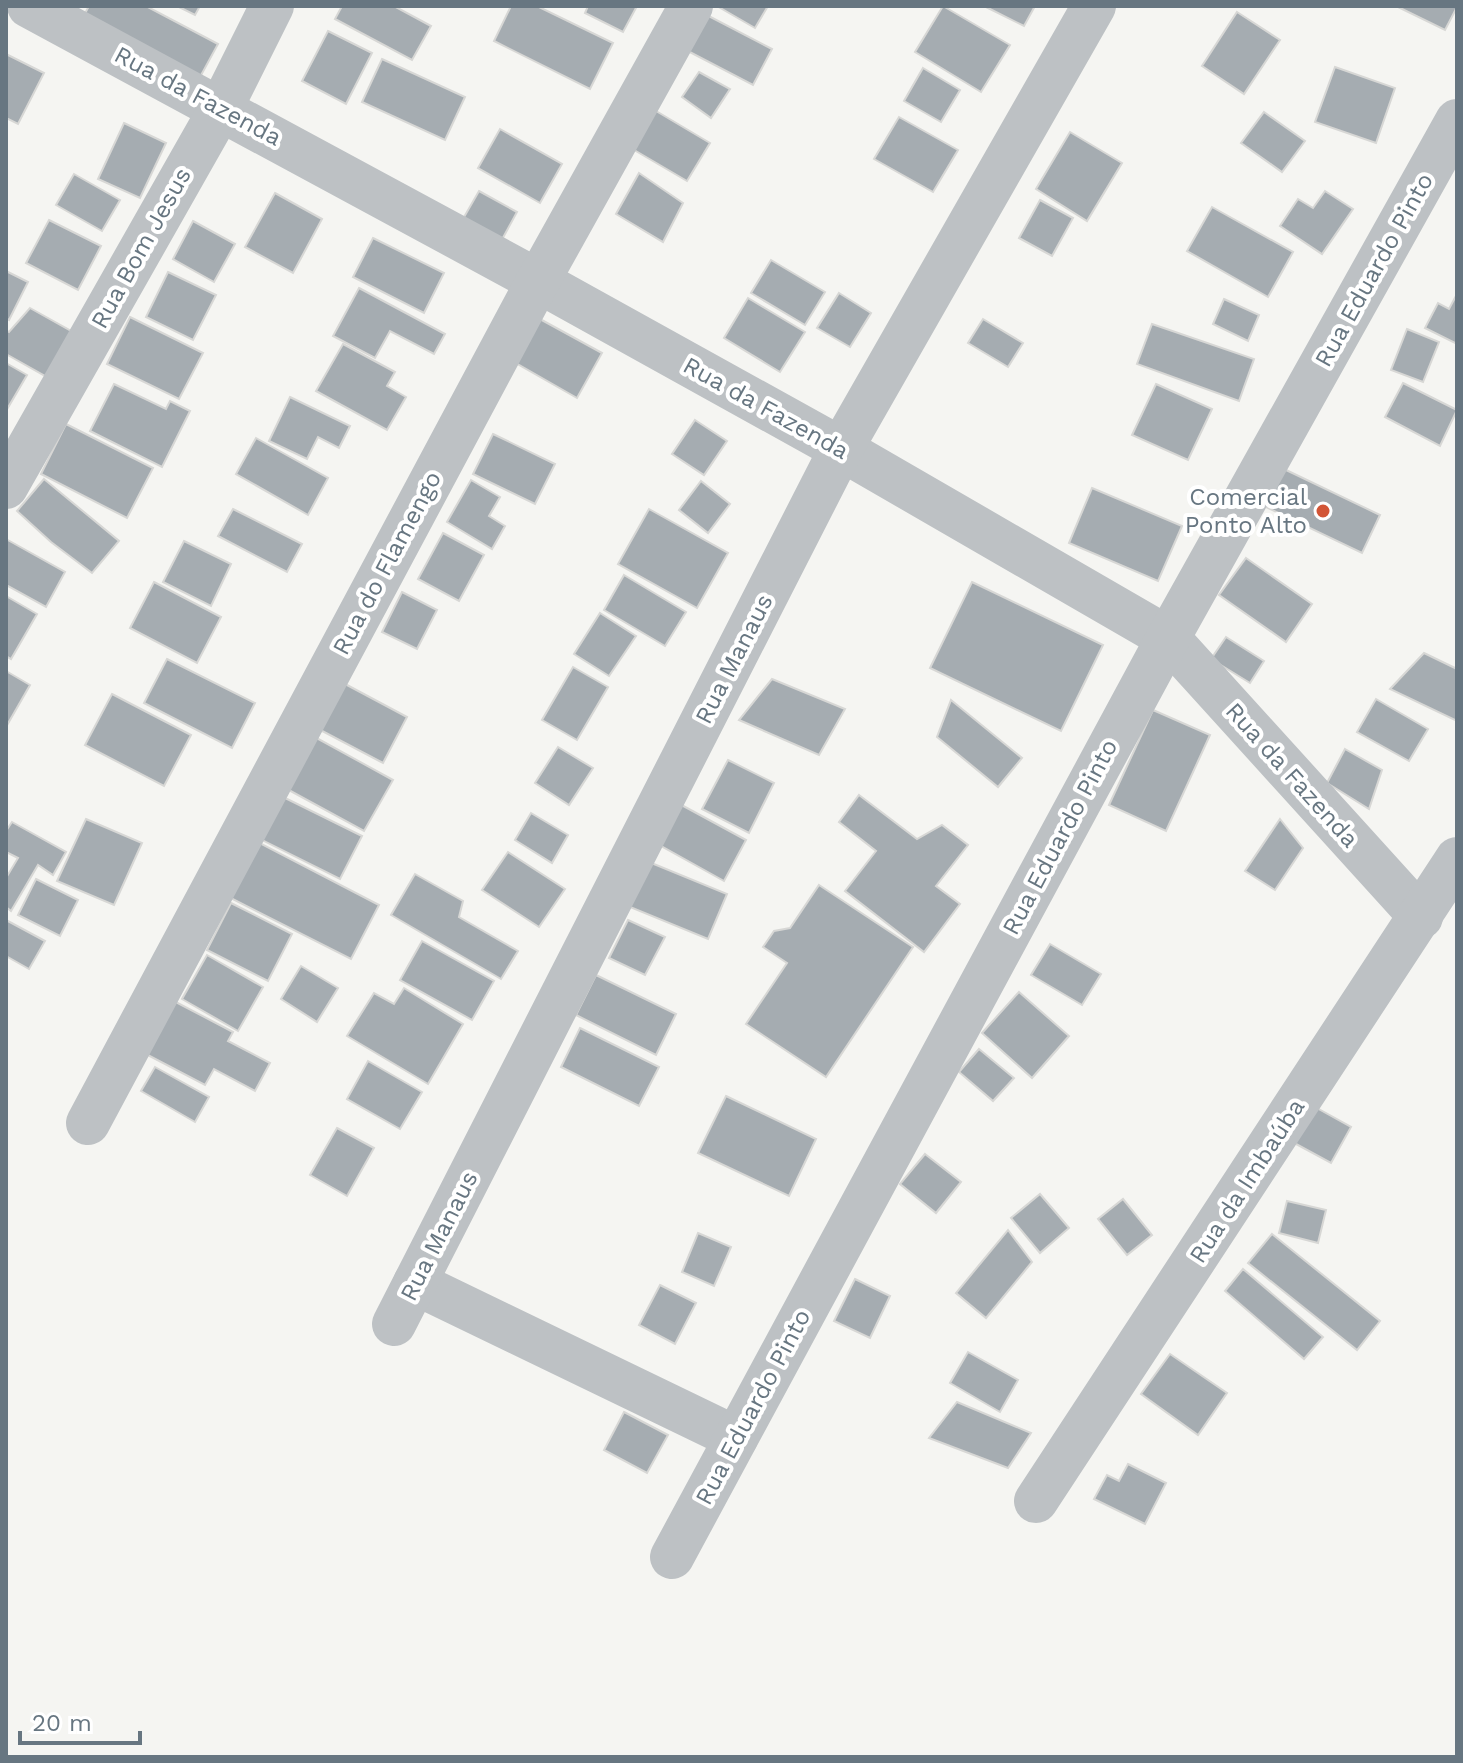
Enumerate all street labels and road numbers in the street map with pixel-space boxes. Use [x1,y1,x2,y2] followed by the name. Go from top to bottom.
[110,40,286,152] street label: Rua da Fazenda
[85,163,197,333] street label: Rua Bom Jesus
[1309,168,1439,372] street label: Rua Eduardo Pinto
[678,351,854,465] street label: Rua da Fazenda
[327,467,447,659] street label: Rua do Flamengo
[689,590,779,728] street label: Rua Manaus
[1220,697,1364,853] street label: Rua da Fazenda
[997,735,1123,939] street label: Rua Eduardo Pinto
[1184,1094,1310,1268] street label: Rua da Imbaúba
[394,1167,484,1305] street label: Rua Manaus
[690,1305,816,1509] street label: Rua Eduardo Pinto

